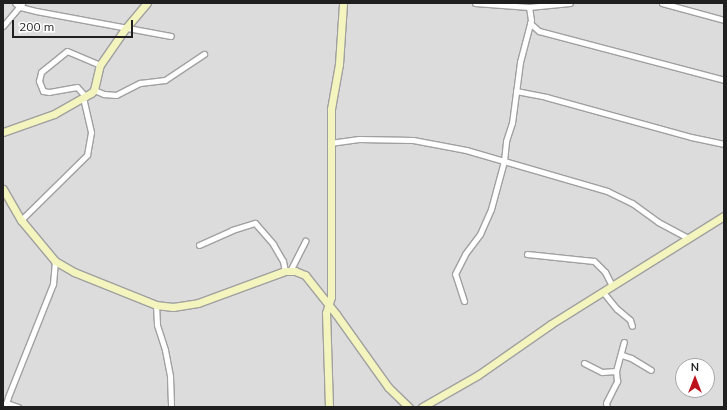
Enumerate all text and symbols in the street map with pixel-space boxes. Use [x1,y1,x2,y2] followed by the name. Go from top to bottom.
[14,12,135,38] scale bar
[19,19,54,34] text: 200 m
[675,358,715,398] north arrow
[691,360,699,374] text: N

